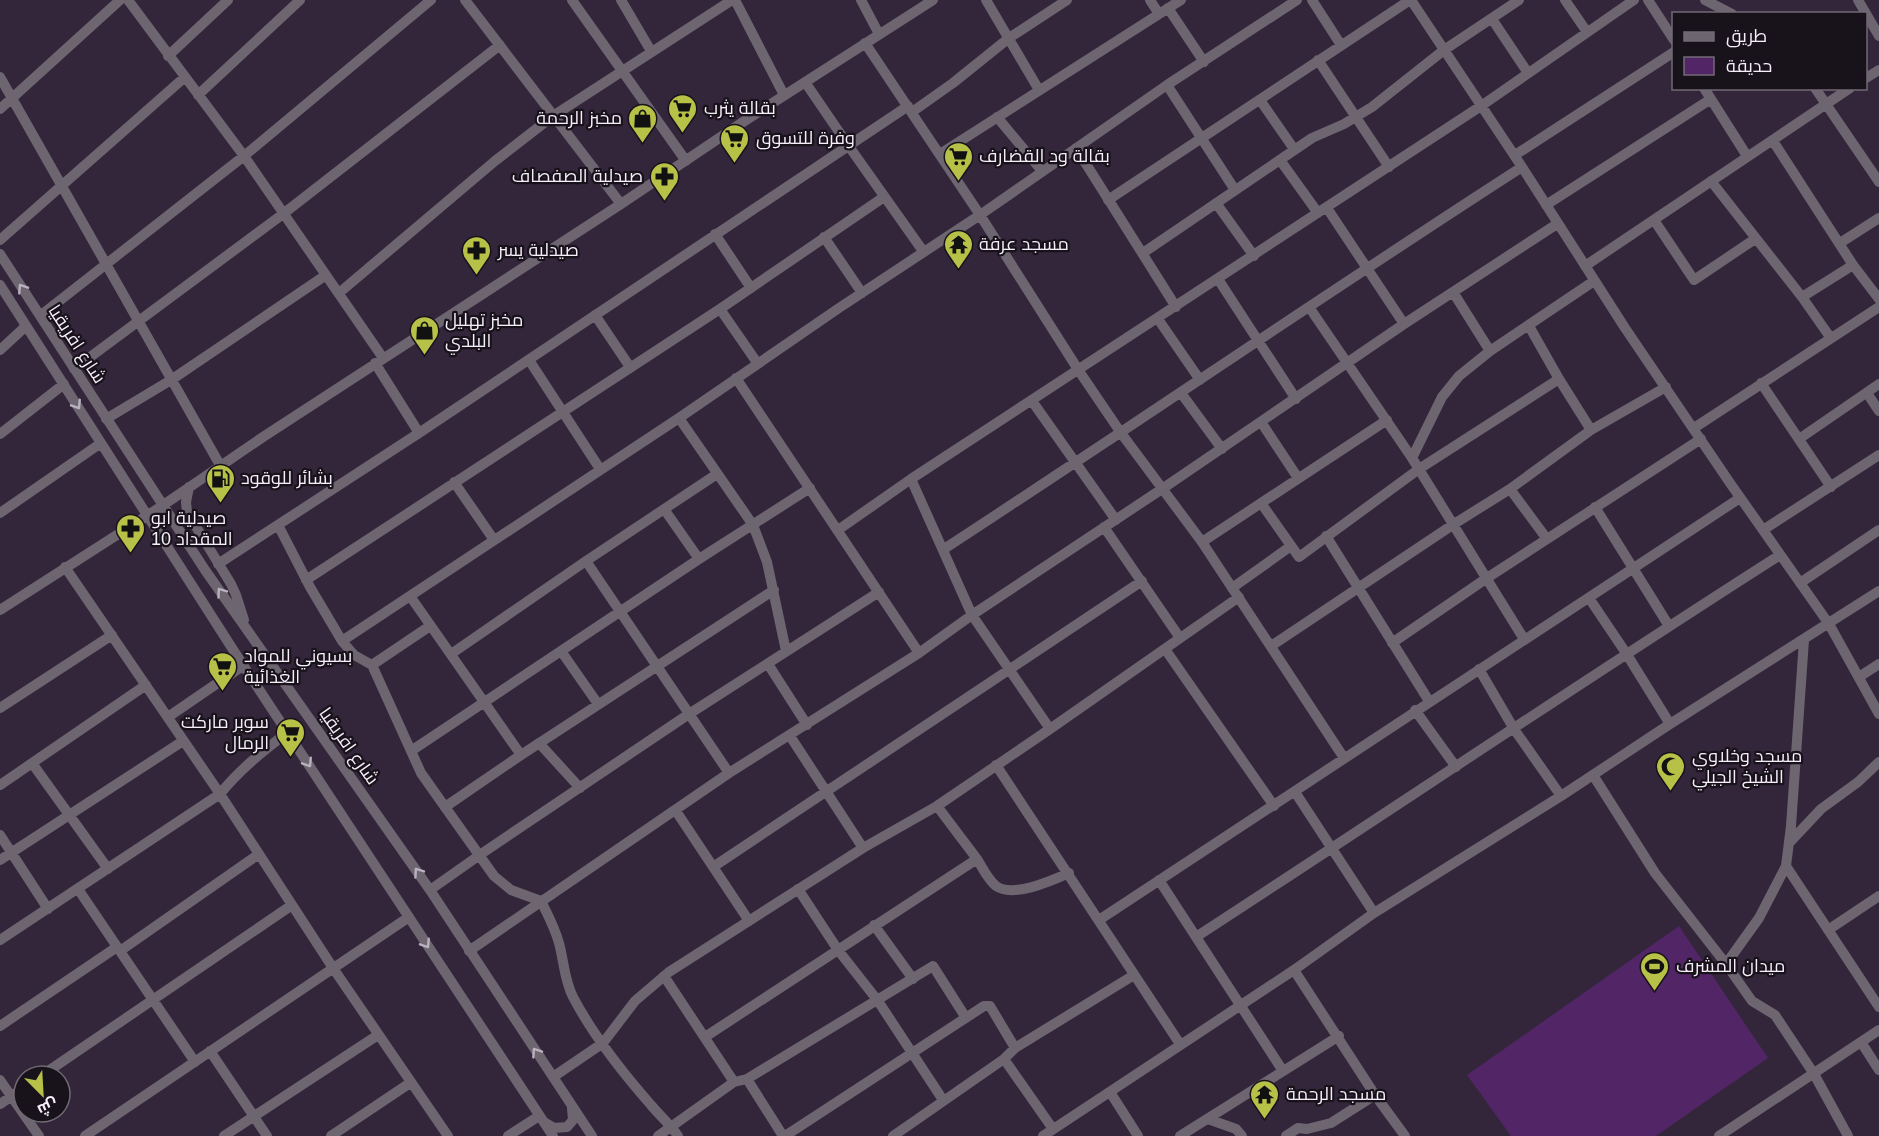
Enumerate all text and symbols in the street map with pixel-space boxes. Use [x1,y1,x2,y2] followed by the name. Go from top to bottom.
[1672,12,1867,90] legend
[1726,26,1767,48] text: طريق
[1726,56,1772,76] text: حديقة
[667,92,699,134] supermarket icon: بقالة يثرب
[704,98,776,119] place label: بقالة يثرب
[627,102,659,144] shop icon: مخبز الرحمة
[536,108,622,129] place label: مخبز الرحمة
[719,122,751,164] supermarket icon: وفرة للتسوق
[756,128,855,150] place label: وفرة للتسوق
[942,140,974,182] supermarket icon: بقالة ود القضارف
[979,146,1110,167] place label: بقالة ود القضارف
[648,160,680,202] pharmacy icon: صيدلية الصفصاف
[512,166,643,186] place label: صيدلية الصفصاف
[942,228,974,270] temple icon: مسجد عرفة
[461,234,493,276] pharmacy icon: صيدلية يسر
[979,234,1069,255] place label: مسجد عرفة
[497,240,579,261] place label: صيدلية يسر
[18,284,29,295] one-way arrow
[43,301,110,388] street label: شارع افريقيا
[445,310,523,355] place label: مخبز تهليل البلدي
[408,314,440,356] shop icon: مخبز تهليل البلدي
[70,398,81,409] one-way arrow
[204,462,236,504] fuel station icon: بشائر للوقود
[241,468,333,489] place label: بشائر للوقود
[151,508,233,549] place label: صيدلية ابو المقداد 10
[114,512,146,554] pharmacy icon: صيدلية ابو المقداد 10
[217,588,228,599] one-way arrow
[244,646,352,687] place label: بسيوني للمواد الغذائية
[207,650,239,692] supermarket icon: بسيوني للمواد الغذائية
[314,704,383,789] street label: شارع افريقيا
[181,712,269,754] place label: سوبر ماركت الرمال
[274,716,306,758] supermarket icon: سوبر ماركت الرمال
[1692,746,1802,791] place label: مسجد وخلاوي الشيخ الجيلي
[1655,750,1687,792] mosque icon: مسجد وخلاوي الشيخ الجيلي
[301,756,312,767] one-way arrow
[414,867,425,878] one-way arrow
[419,937,430,948] one-way arrow
[1639,950,1671,992] sports icon: ميدان المشرف
[1676,956,1785,977] place label: ميدان المشرف
[532,1048,543,1059] one-way arrow
[12,1064,72,1124] north arrow
[1249,1078,1281,1120] temple icon: مسجد الرحمة
[1286,1084,1386,1105] place label: مسجد الرحمة
[35,1094,61,1119] text: ش

